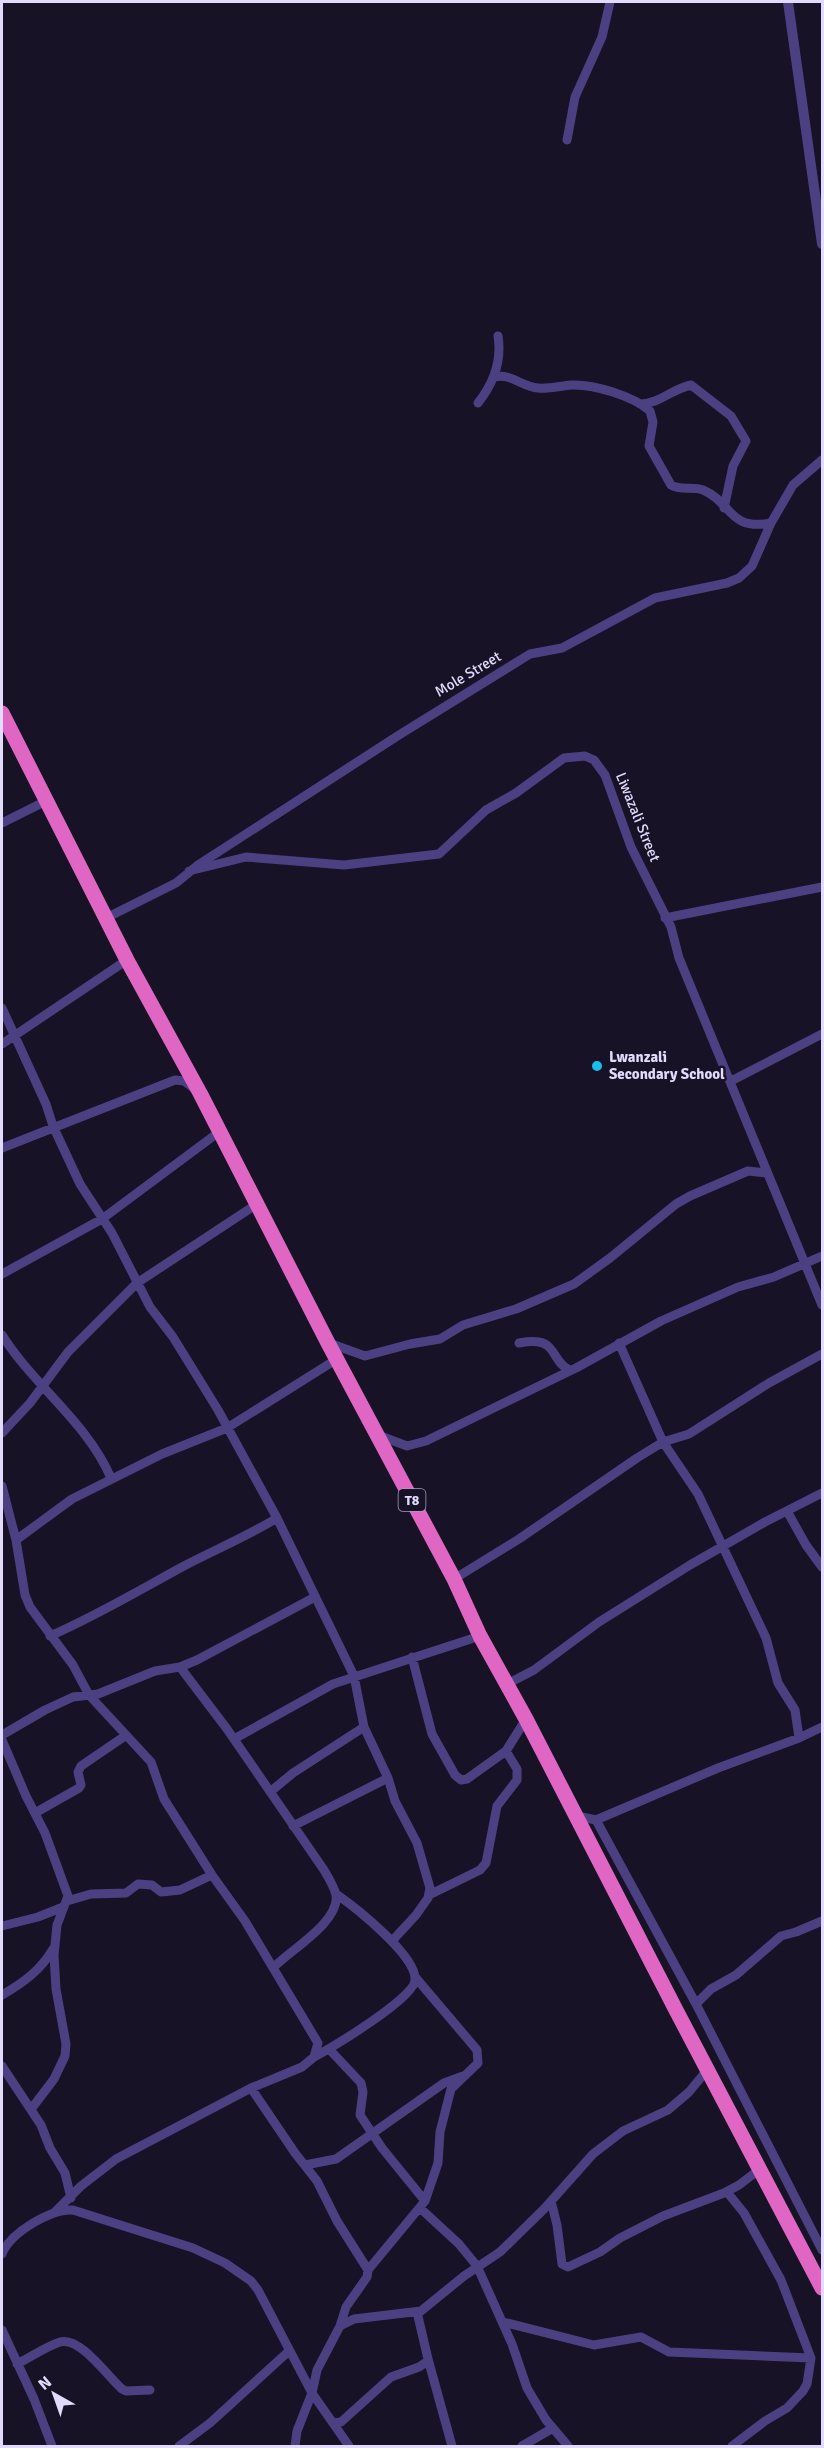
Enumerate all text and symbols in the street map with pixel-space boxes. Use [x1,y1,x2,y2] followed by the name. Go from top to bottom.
[432,647,504,701] street label: Mole Street
[612,770,664,864] street label: Liwazali Street
[609,1048,725,1083] place label: Lwanzali Secondary School
[590,1059,604,1073] marker: Lwanzali Secondary School
[398,1489,426,1511] road number: T8
[24,2364,84,2424] north arrow
[34,2372,56,2395] text: N

